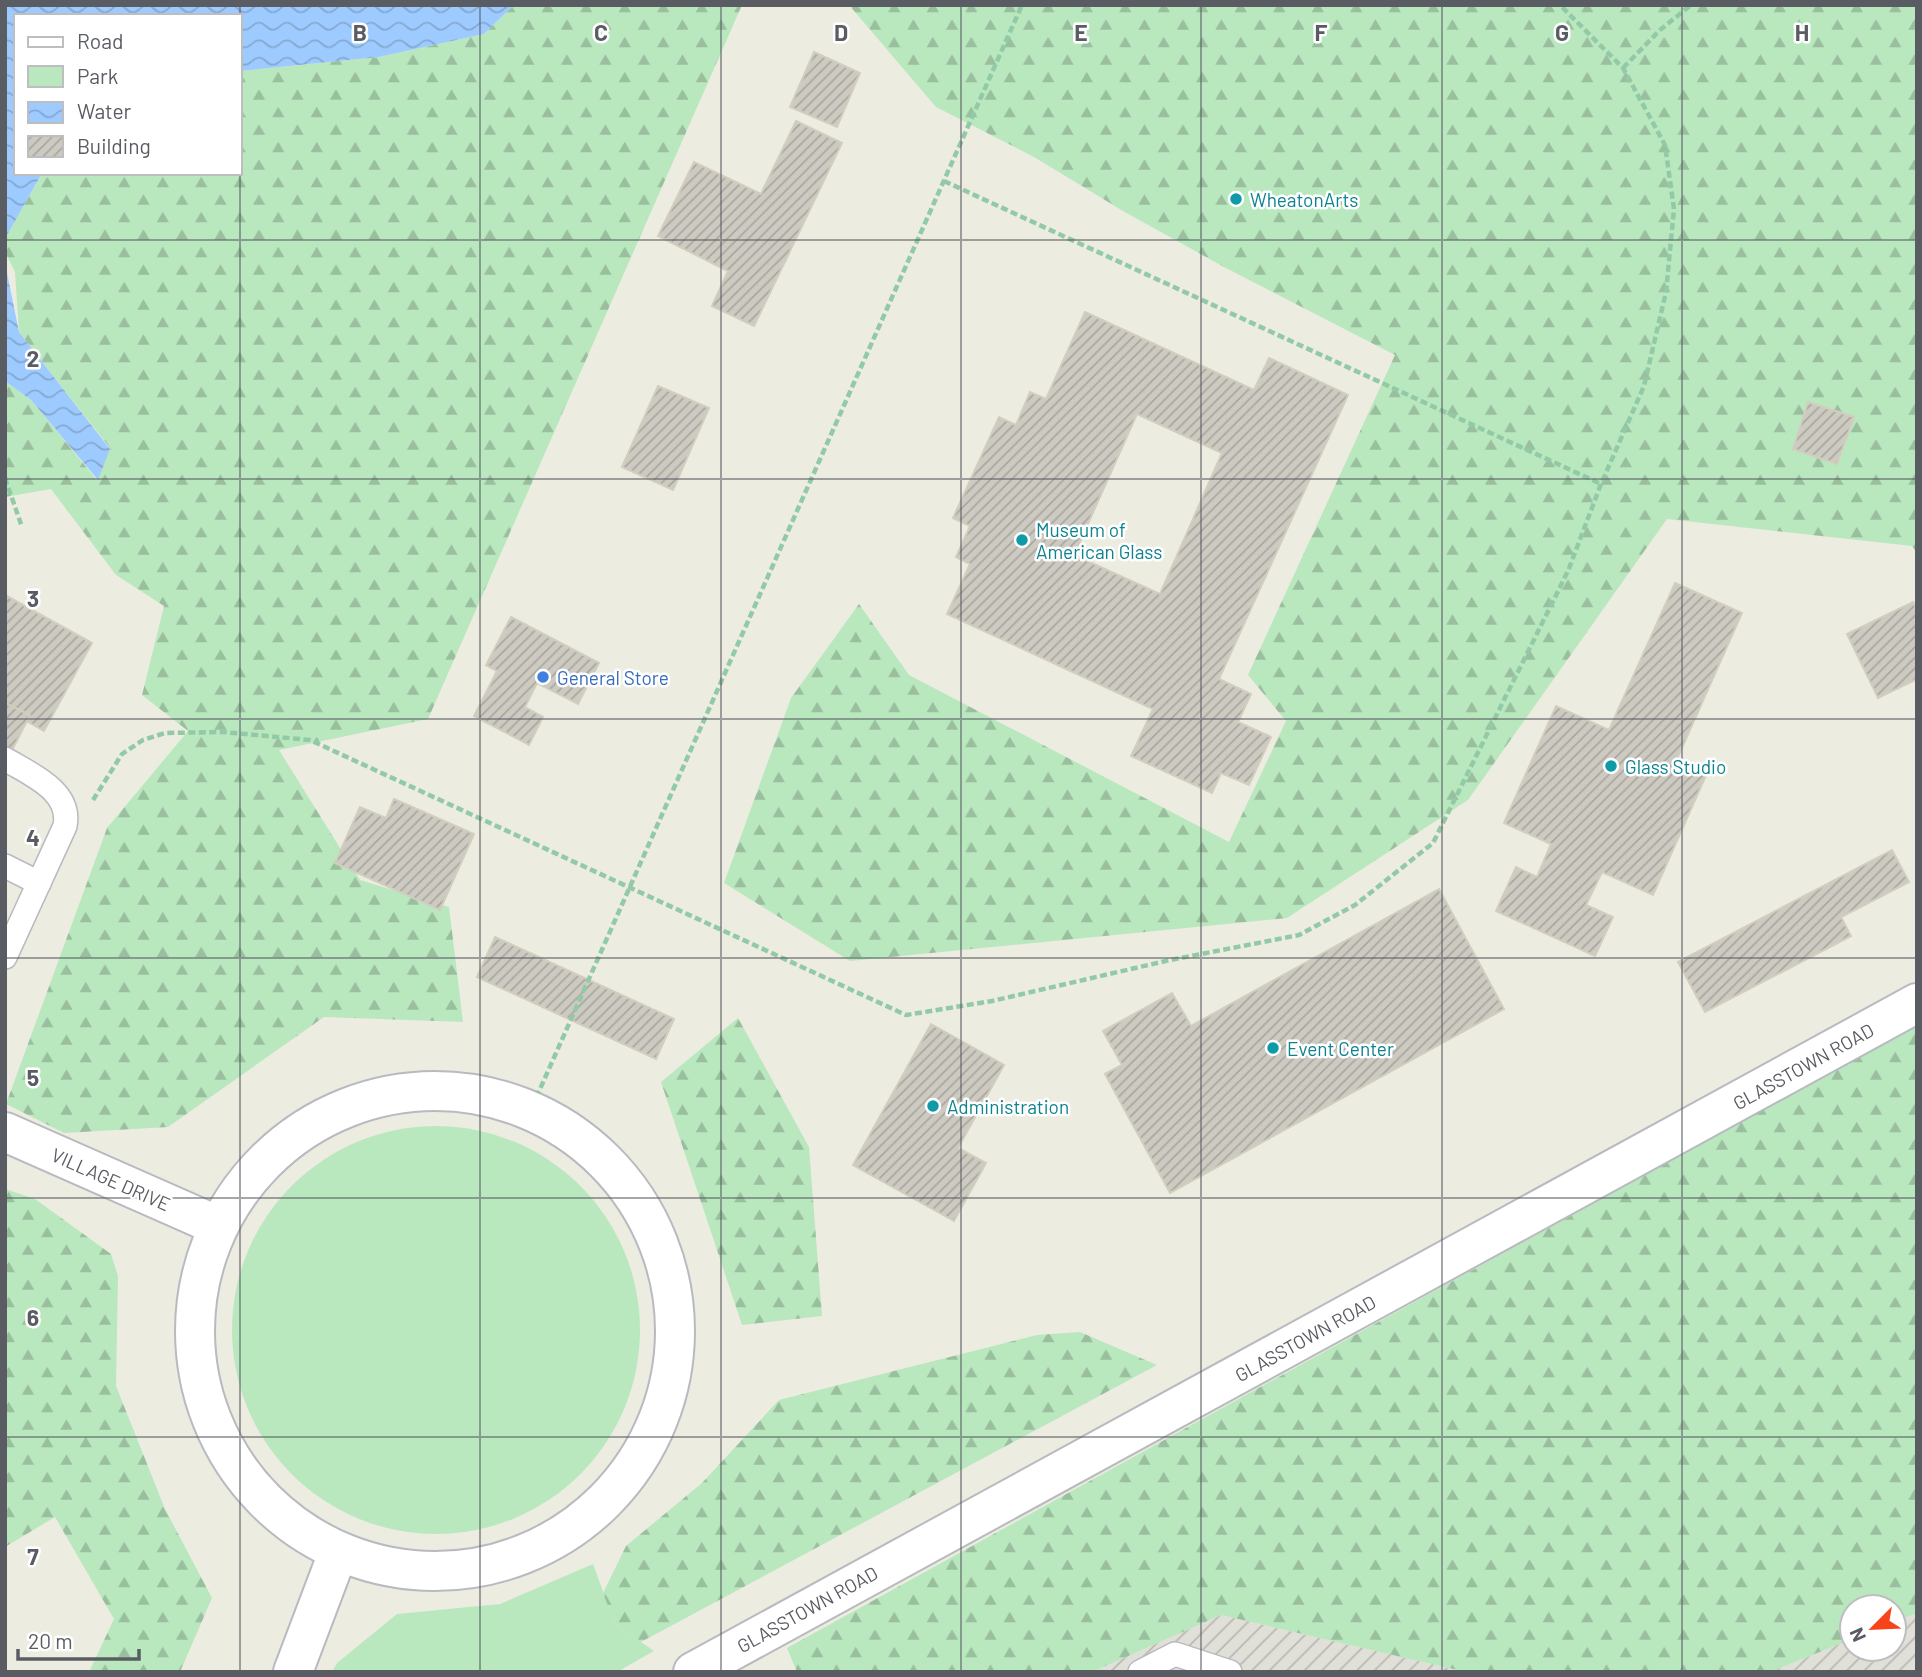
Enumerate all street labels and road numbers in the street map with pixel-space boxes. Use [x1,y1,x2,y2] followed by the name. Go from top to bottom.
[1729,1018,1877,1114] street label: GLASSTOWN ROAD
[48,1143,174,1215] street label: VILLAGE DRIVE
[1231,1290,1379,1386] street label: GLASSTOWN ROAD
[733,1561,881,1657] street label: GLASSTOWN ROAD

